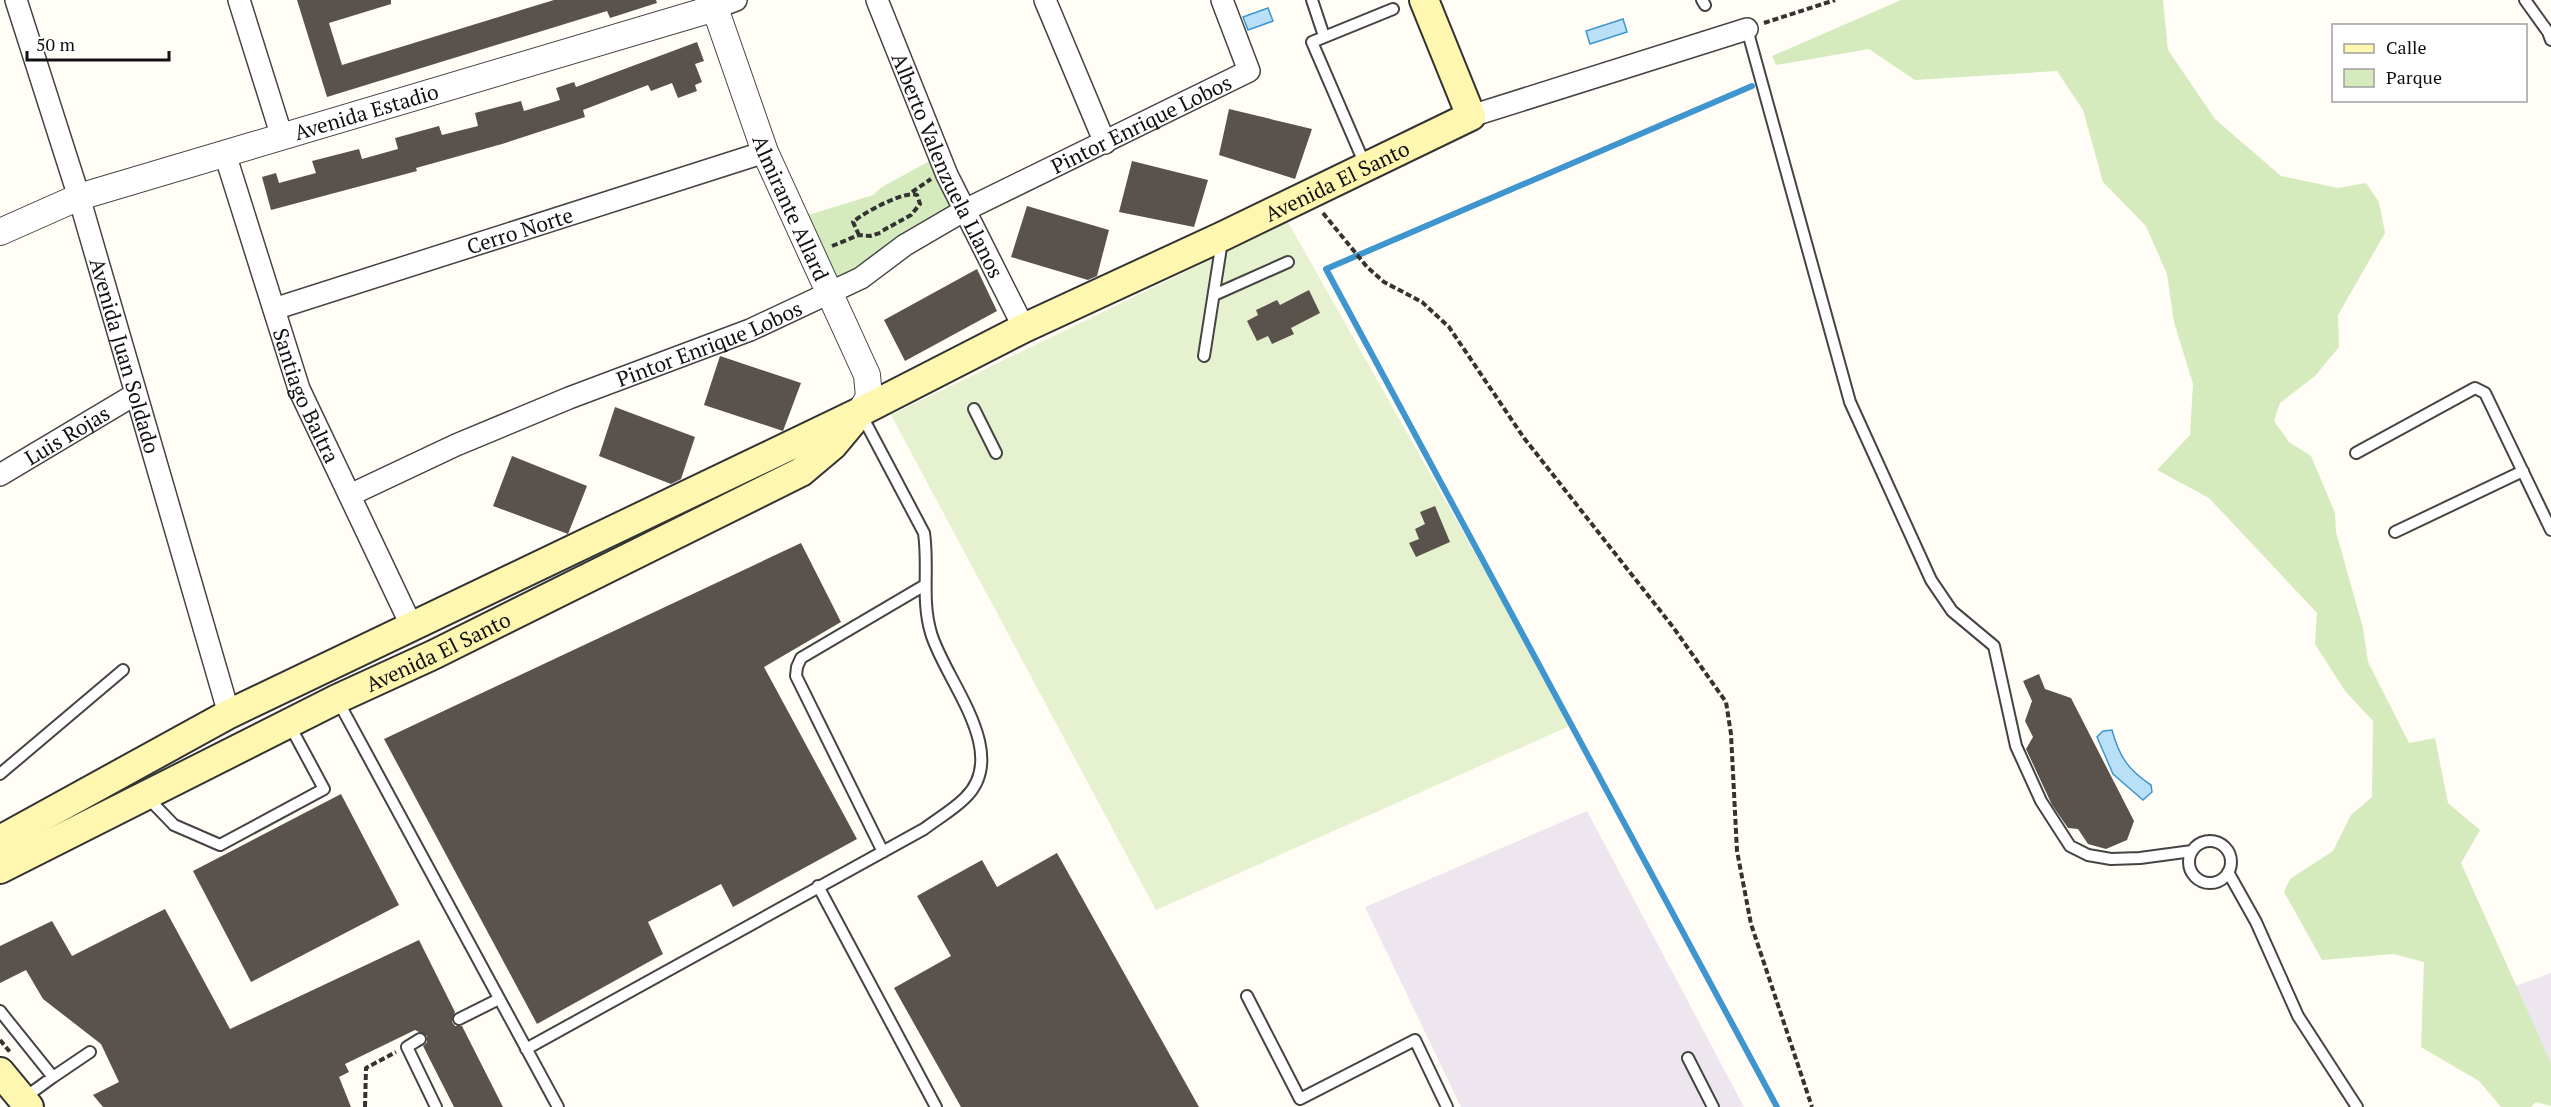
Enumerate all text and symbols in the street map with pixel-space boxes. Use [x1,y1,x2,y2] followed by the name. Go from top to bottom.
[27,24,170,62] scale bar
[2332,24,2527,102] legend
[36,32,76,56] text: 50 m
[2386,35,2427,59] text: Calle
[886,49,1011,283] street label: Alberto Valenzuela Llanos
[2386,65,2442,89] text: Parque
[1046,68,1236,180] street label: Pintor Enrique Lobos
[291,77,442,146] street label: Avenida Estadio
[746,132,836,285] street label: Almirante Allard
[1260,134,1414,228] street label: Avenida El Santo
[463,200,576,261] street label: Cerro Norte
[83,255,167,457] street label: Avenida Juan Soldado
[612,294,807,393] street label: Pintor Enrique Lobos
[267,325,346,468] street label: Santiago Baltra
[19,399,115,471] street label: Luis Rojas
[361,605,515,698] street label: Avenida El Santo

